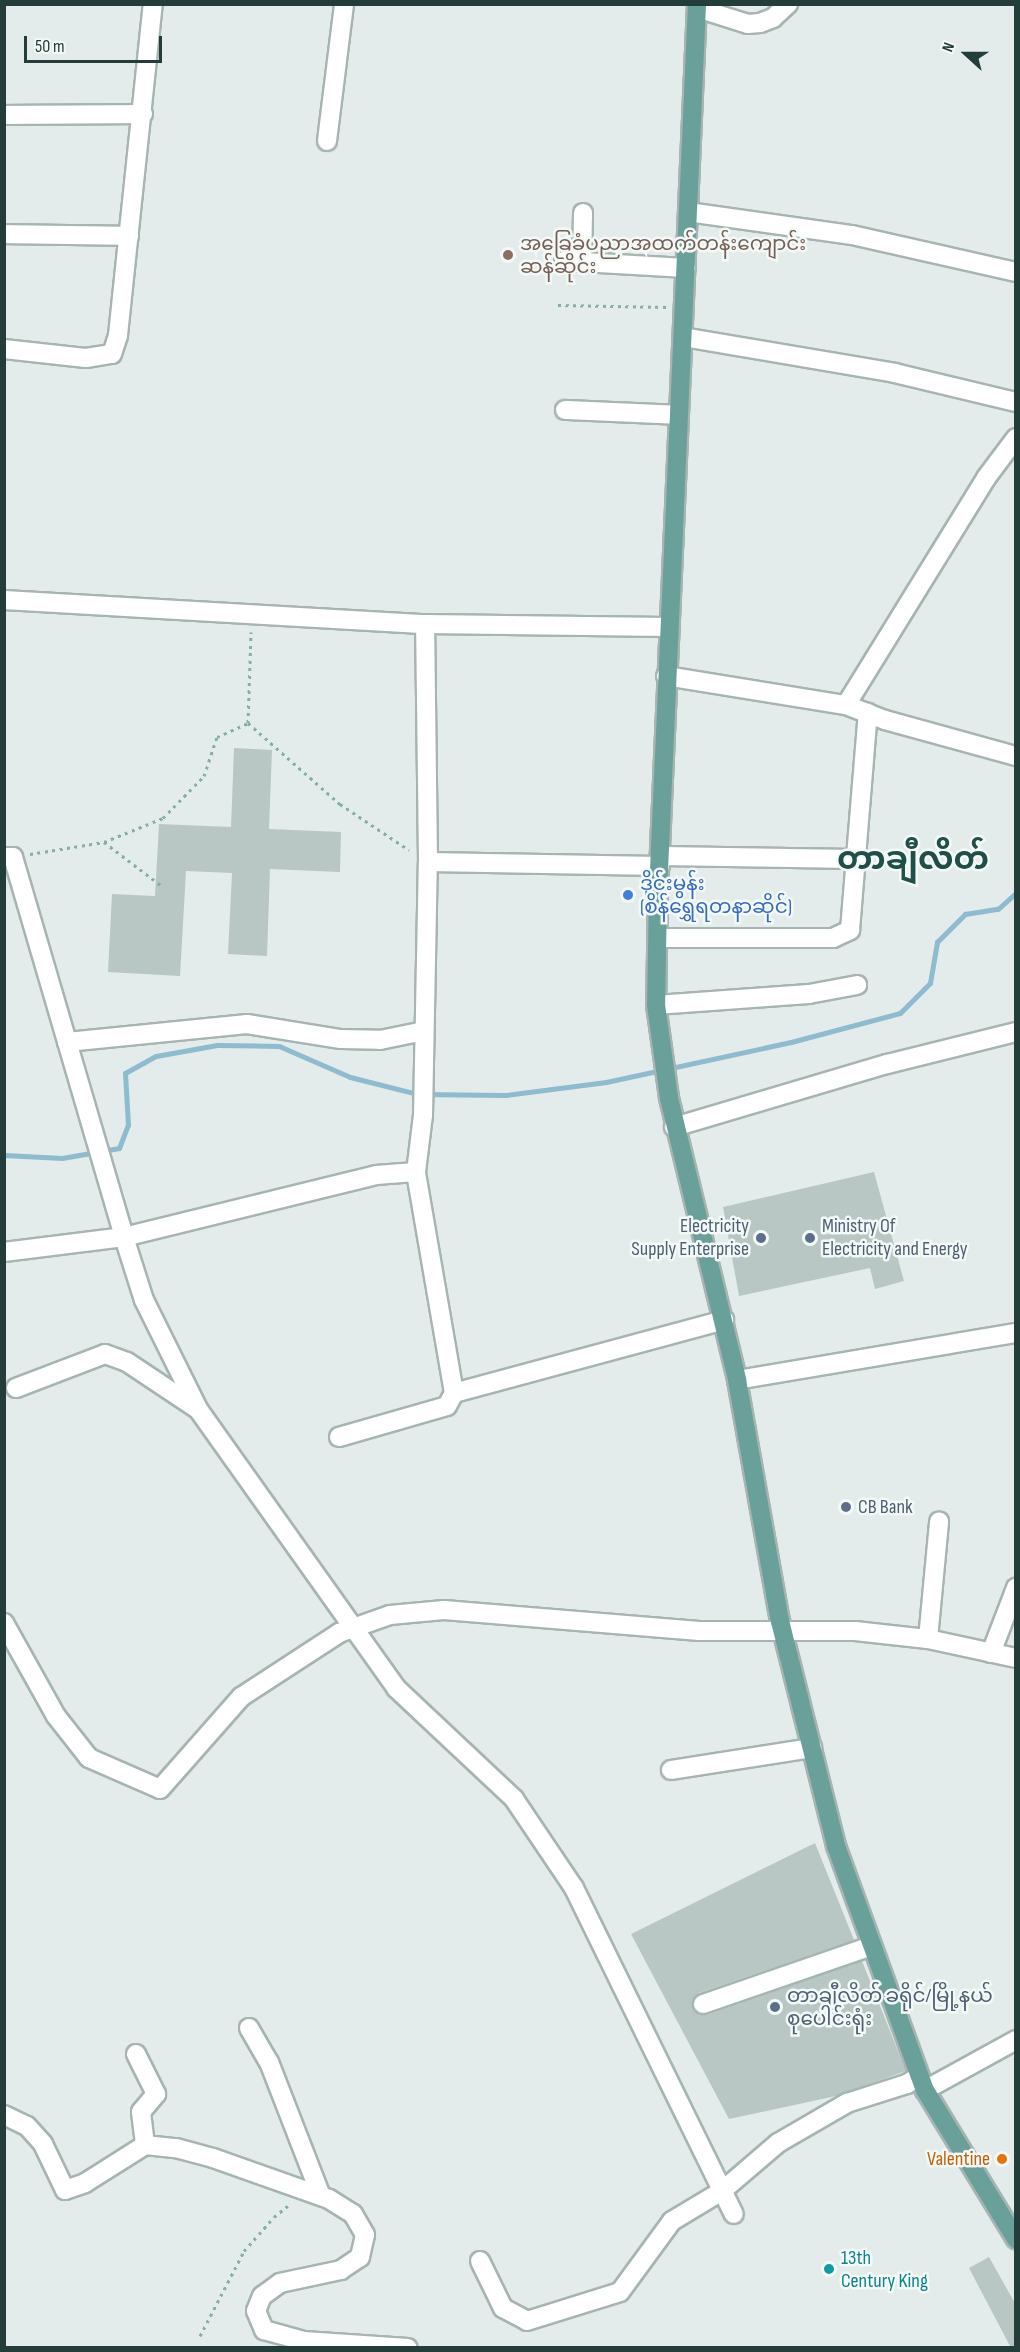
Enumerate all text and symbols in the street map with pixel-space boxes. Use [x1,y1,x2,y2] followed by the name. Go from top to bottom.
[27,24,165,62] scale bar
[936,24,996,84] north arrow
[35,36,65,57] text: 50 m
[938,40,959,55] text: N
[520,232,806,279] place label: အခြေခံပညာအထက်တန်းကျောင်း ဆန်ဆိုင်း
[501,248,515,262] marker: အခြေခံပညာအထက်တန်းကျောင်း ဆန်ဆိုင်း
[837,841,989,879] district label: တာချီလိတ်
[640,872,792,919] place label: ဒိုင်းမွန်း (စိန်ရွှေရတနာဆိုင်)
[621,888,635,902] marker: ဒိုင်းမွန်း (စိန်ရွှေရတနာဆိုင်)
[631,1214,749,1261] place label: Electricity Supply Enterprise
[822,1214,967,1261] place label: Ministry Of Electricity and Energy
[754,1231,768,1245] marker: Electricity Supply Enterprise
[803,1231,817,1245] marker: Ministry Of Electricity and Energy
[858,1495,913,1519] place label: CB Bank
[839,1500,853,1514] marker: CB Bank
[787,1984,993,2031] place label: တာချီလိတ် ခရိုင်/မြို့နယ် စုပေါင်းရုံး
[768,2000,782,2014] marker: တာချီလိတ် ခရိုင်/မြို့နယ် စုပေါင်းရုံး
[927,2147,990,2171] place label: Valentine
[995,2152,1009,2166] marker: Valentine
[841,2246,928,2293] place label: 13th Century King
[822,2262,836,2276] marker: 13th Century King

